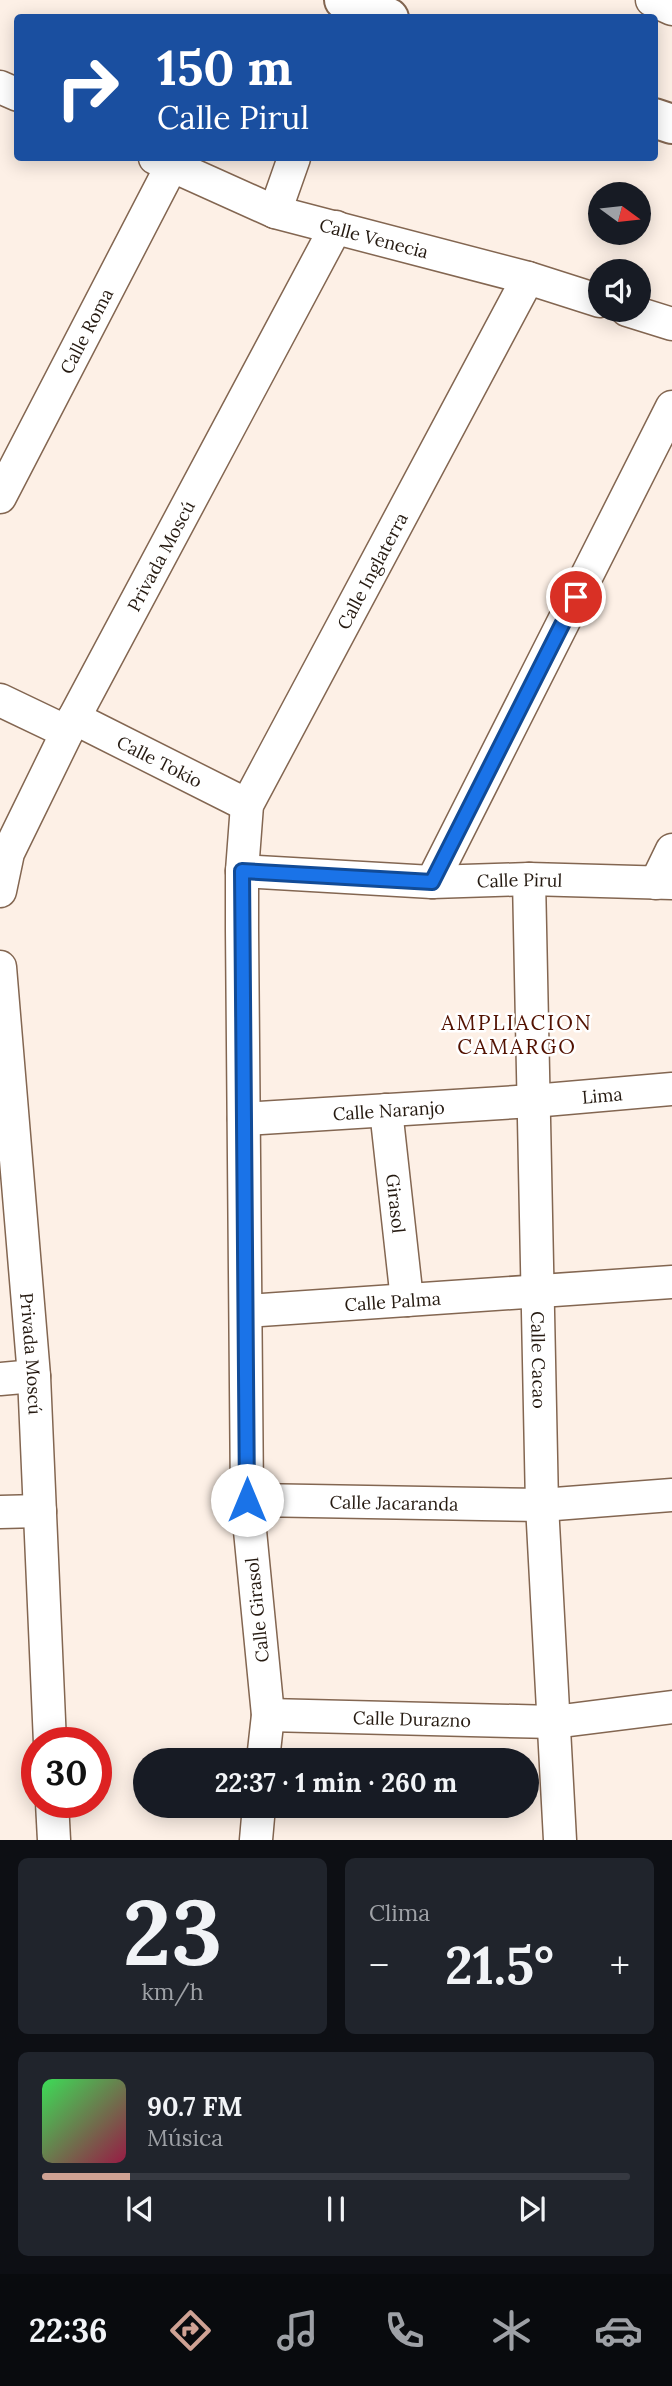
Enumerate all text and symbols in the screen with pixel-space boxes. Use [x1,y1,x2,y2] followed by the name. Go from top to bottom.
[157,36,293,98] text: 150 m
[42,42,133,133] icon: right
[157,97,309,138] text: Calle Pirul
[588,182,651,245] north arrow
[588,182,651,322] map controls
[317,213,431,263] street label: Calle Venecia
[588,259,651,322] button: sound
[54,284,118,378] street label: Calle Roma
[122,496,200,615] street label: Privada Moscú
[331,508,412,633] street label: Calle Inglaterra
[546,567,606,627] pin
[557,578,595,616] icon: arrive
[113,730,206,792] street label: Calle Tokio
[476,867,563,892] street label: Calle Pirul
[440,1009,593,1060] district label: AMPLIACION CAMARGO
[581,1082,624,1108] street label: Lima
[332,1095,445,1125] street label: Calle Naranjo
[382,1173,411,1234] street label: Girasol
[344,1286,442,1316] street label: Calle Palma
[16,1292,47,1416] street label: Privada Moscú
[526,1311,551,1409] street label: Calle Cacao
[210,1463,284,1537] position arrow
[329,1490,459,1515] street label: Calle Jacaranda
[240,1556,274,1664] street label: Calle Girasol
[353,1706,471,1731] street label: Calle Durazno
[21,1727,112,1818] speed limit sign: 30
[215,1766,457,1799] text: 22:37 · 1 min · 260 m
[123,1873,222,1990] text: 23
[369,1898,430,1927] text: Clima
[445,1932,554,1998] text: 21.5°
[369,1941,389,1989] text: −
[610,1941,630,1989] text: +
[141,1977,204,2006] text: km/h
[147,2090,243,2123] text: 90.7 FM
[147,2123,223,2152] text: Música
[121,2190,159,2228] icon: previous
[317,2190,355,2228] icon: pause
[513,2190,551,2228] icon: next
[166,2306,215,2355] icon: directions
[273,2306,322,2355] icon: music
[380,2306,429,2355] icon: phone
[487,2306,536,2355] icon: climate
[594,2306,643,2355] icon: car
[29,2310,107,2351] text: 22:36

